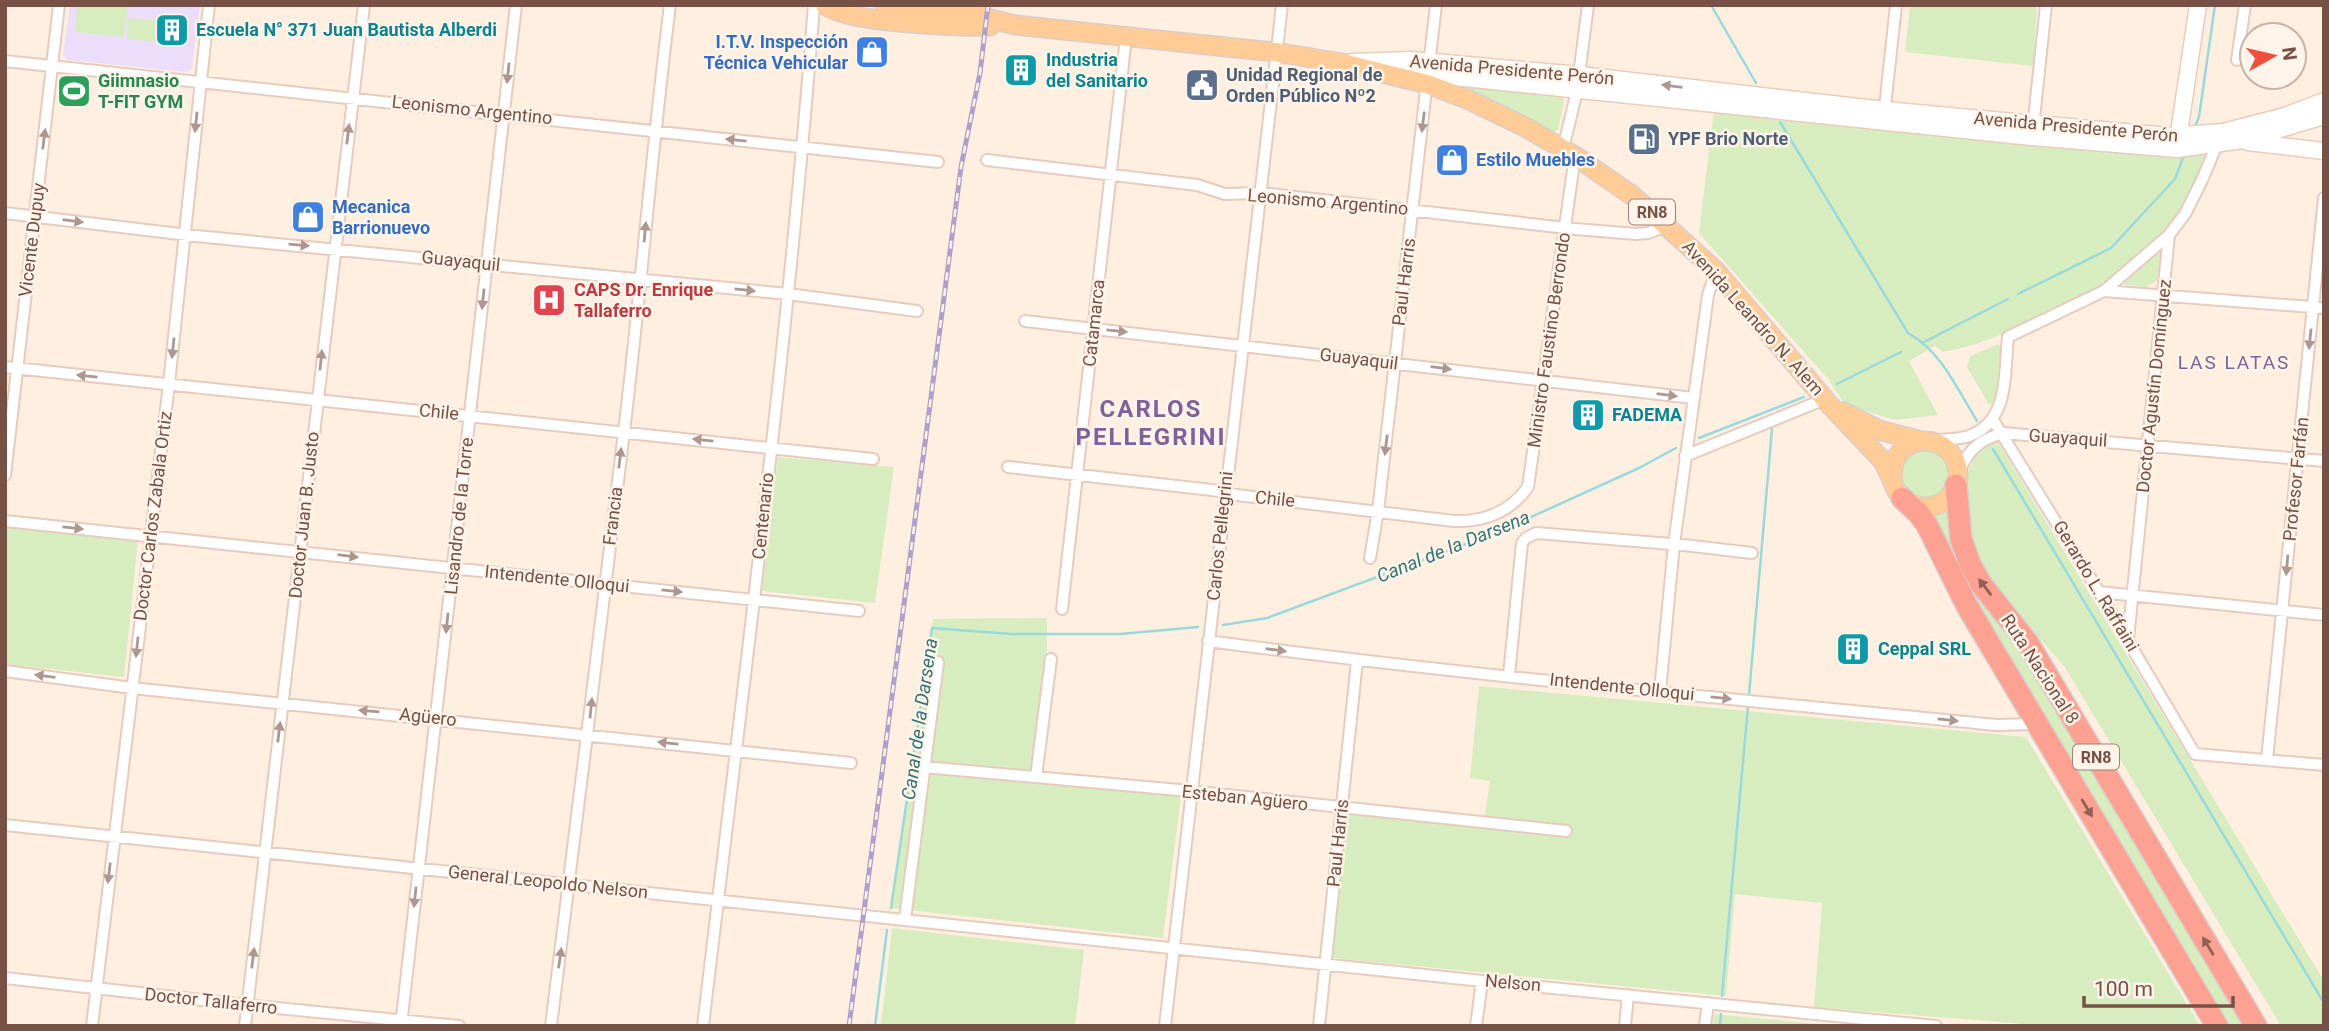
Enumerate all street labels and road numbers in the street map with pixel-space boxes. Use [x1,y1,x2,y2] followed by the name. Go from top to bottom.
[1409,50,1615,89] street label: Avenida Presidente Perón
[391,91,553,128] street label: Leonismo Argentino
[1973,107,2179,146] street label: Avenida Presidente Perón
[14,181,49,298] street label: Vicente Dupuy
[1247,184,1409,219] street label: Leonismo Argentino
[1629,200,1675,224] road number: RN8
[1523,231,1574,449] street label: Ministro Faustino Berrondo
[1678,236,1829,400] street label: Avenida Leandro N. Alem
[1388,237,1419,327] street label: Paul Harris
[421,246,501,275] street label: Guayaquil
[1078,278,1109,368] street label: Catamarca
[2132,278,2175,494] street label: Doctor Agustín Domínguez
[1319,343,1400,374] street label: Guayaquil
[418,399,460,424] street label: Chile
[129,410,176,622] street label: Doctor Carlos Zabala Ortiz
[2279,416,2312,542] street label: Profesor Farfán
[2028,424,2108,451] street label: Guayaquil
[284,430,323,599] street label: Doctor Juan B. Justo
[440,436,477,596] street label: Lisandro de la Torre
[1202,470,1237,602] street label: Carlos Pellegrini
[748,472,777,560] street label: Centenario
[598,485,627,546] street label: Francia
[1254,486,1296,511] street label: Chile
[2049,516,2144,655] street label: Gerardo L. Raffaini
[484,560,631,597] street label: Intendente Olloqui
[1997,610,2084,728] street label: Ruta Nacional 8
[1549,668,1696,705] street label: Intendente Olloqui
[398,703,458,730] street label: Agüero
[2073,744,2119,770] road number: RN8
[1181,780,1309,815] street label: Esteban Agüero
[1322,798,1353,888] street label: Paul Harris
[447,861,649,902] street label: General Leopoldo Nelson
[1484,970,1542,995] street label: Nelson
[143,983,279,1018] street label: Doctor Tallaferro

